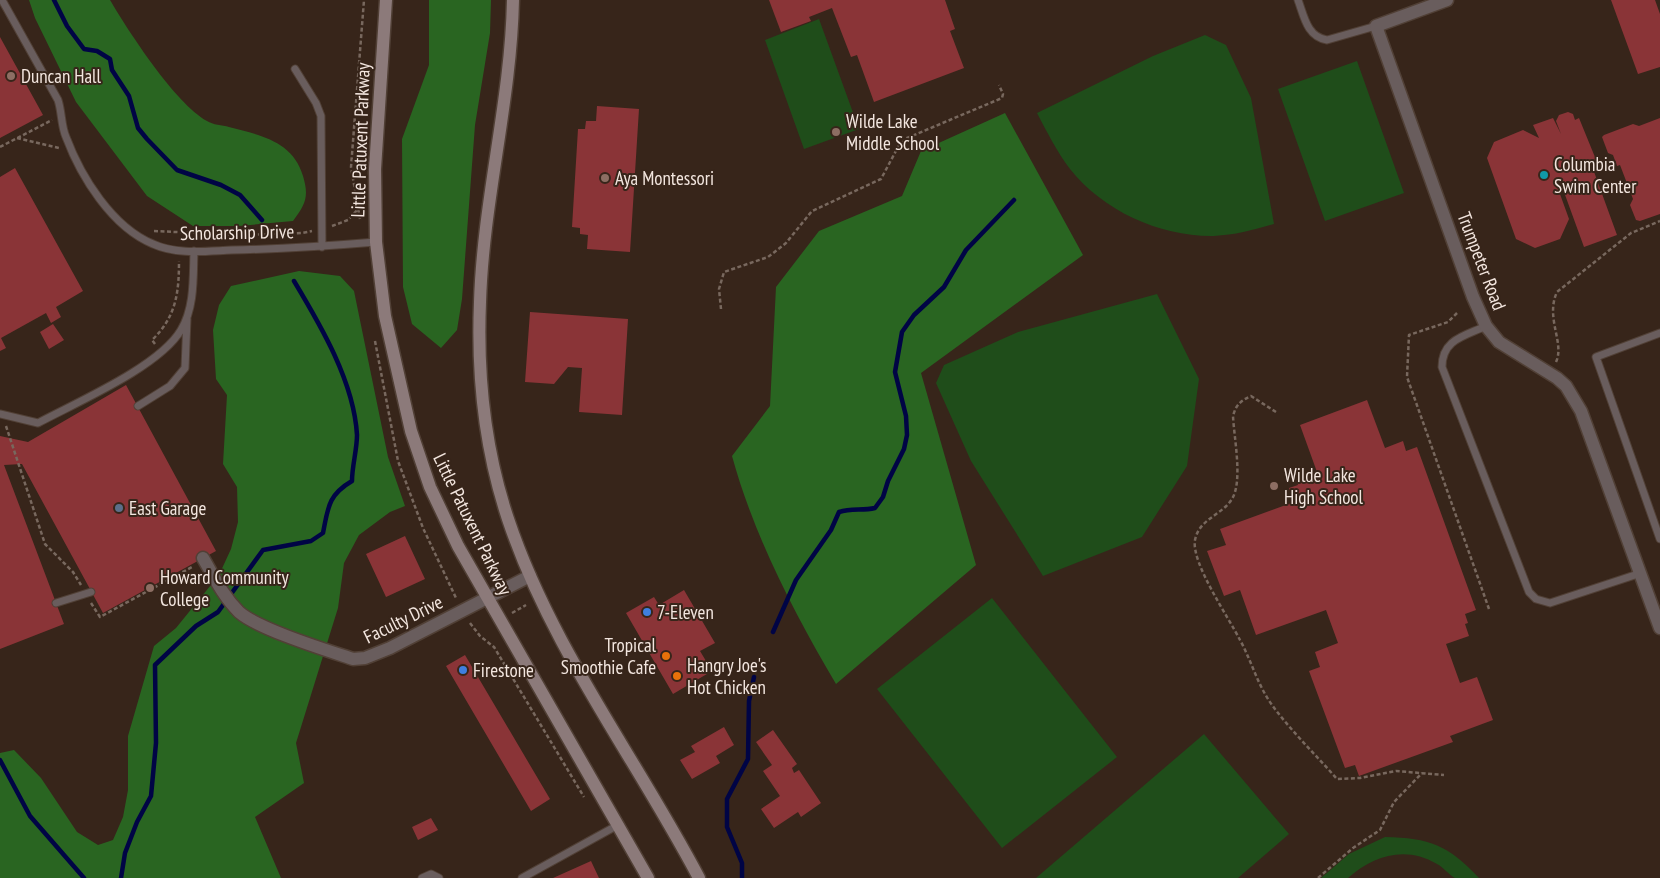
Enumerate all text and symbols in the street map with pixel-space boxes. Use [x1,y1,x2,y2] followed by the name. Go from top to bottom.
[345,61,375,218] street label: Little Patuxent Parkway
[21,64,102,88] place label: Duncan Hall
[5,70,17,82] marker: Duncan Hall
[846,109,940,155] place label: Wilde Lake Middle School
[830,126,842,138] marker: Wilde Lake Middle School
[1554,152,1637,198] place label: Columbia Swim Center
[615,166,714,190] place label: Aya Montessori
[1538,169,1550,181] marker: Columbia Swim Center
[599,172,611,184] marker: Aya Montessori
[1452,208,1512,314] street label: Trumpeter Road
[180,219,295,245] street label: Scholarship Drive
[428,449,518,600] street label: Little Patuxent Parkway
[1284,463,1364,509] place label: Wilde Lake High School
[1268,480,1280,492] marker: Wilde Lake High School
[129,496,206,520] place label: East Garage
[113,502,125,514] marker: East Garage
[160,565,289,611] place label: Howard Community College
[144,582,156,594] marker: Howard Community College
[359,589,447,648] street label: Faculty Drive
[657,600,714,624] place label: 7-Eleven
[641,606,653,618] marker: 7-Eleven
[561,633,657,679] place label: Tropical Smoothie Cafe
[660,650,672,662] marker: Tropical Smoothie Cafe
[687,653,766,699] place label: Hangry Joe's Hot Chicken
[473,658,534,682] place label: Firestone
[457,664,469,676] marker: Firestone
[671,670,683,682] marker: Hangry Joe's Hot Chicken

